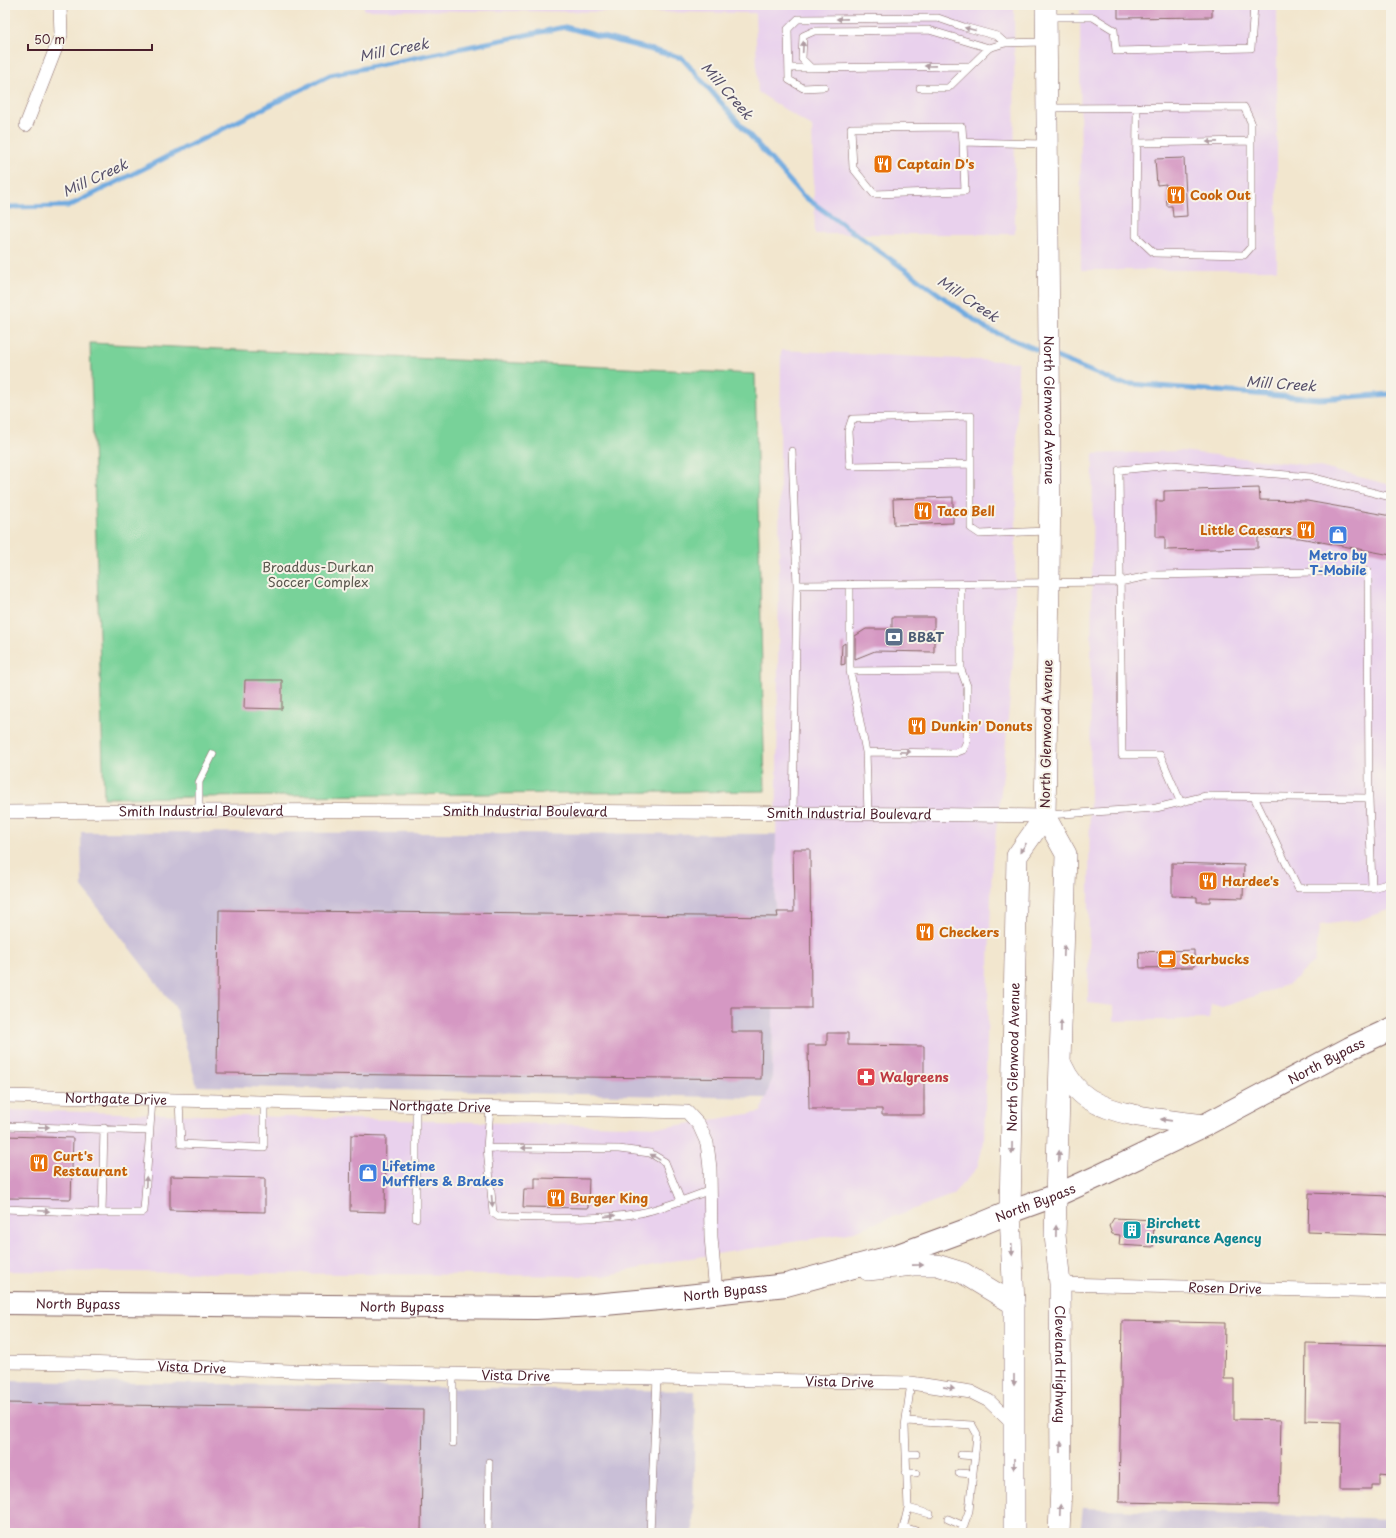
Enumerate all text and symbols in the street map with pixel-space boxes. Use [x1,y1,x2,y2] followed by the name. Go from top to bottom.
[835,16,848,22] one-way arrow
[964,25,976,31] one-way arrow
[28,26,152,52] scale bar
[34,30,65,48] text: 50 m
[358,32,432,66] water label: Mill Creek
[799,41,806,53] one-way arrow
[696,57,759,125] water label: Mill Creek
[923,63,936,69] one-way arrow
[1205,139,1218,145] one-way arrow
[59,153,132,202] water label: Mill Creek
[872,153,894,175] restaurant icon: Captain D's
[897,154,974,173] place label: Captain D's
[1165,184,1187,206] restaurant icon: Cook Out
[1190,185,1251,204] place label: Cook Out
[933,270,1004,328] water label: Mill Creek
[1040,335,1060,485] street label: North Glenwood Avenue
[1245,371,1318,397] water label: Mill Creek
[912,500,934,522] restaurant icon: Taco Bell
[937,501,995,520] place label: Taco Bell
[1295,519,1317,541] restaurant icon: Little Caesars
[1200,520,1292,539] place label: Little Caesars
[1327,524,1349,546] shop icon: Metro by T-Mobile
[1309,545,1367,579] place label: Metro by T-Mobile
[262,557,374,591] park label: Broaddus-Durkan Soccer Complex
[883,626,905,648] bank icon: BB&T
[908,627,944,646] place label: BB&T
[1035,659,1056,809] street label: North Glenwood Avenue
[906,715,928,737] restaurant icon: Dunkin' Donuts
[931,716,1033,735] place label: Dunkin' Donuts
[899,749,912,755] one-way arrow
[118,801,284,820] street label: Smith Industrial Boulevard
[442,801,608,820] street label: Smith Industrial Boulevard
[766,803,932,823] street label: Smith Industrial Boulevard
[1019,843,1027,853] one-way arrow
[1197,870,1219,892] restaurant icon: Hardee's
[1222,871,1279,890] place label: Hardee's
[914,921,936,943] restaurant icon: Checkers
[939,922,999,941] place label: Checkers
[1060,945,1067,957] one-way arrow
[1156,948,1178,970] cafe icon: Starbucks
[1181,949,1249,968] place label: Starbucks
[1002,982,1024,1132] street label: North Glenwood Avenue
[1058,1019,1064,1032] one-way arrow
[1284,1033,1368,1088] street label: North Bypass
[855,1066,877,1088] pharmacy icon: Walgreens
[880,1067,949,1086] place label: Walgreens
[65,1087,167,1109] street label: Northgate Drive
[389,1095,491,1116] street label: Northgate Drive
[1160,1117,1172,1123] one-way arrow
[38,1124,51,1130] one-way arrow
[1009,1142,1015,1155] one-way arrow
[520,1145,533,1151] one-way arrow
[53,1146,128,1180] place label: Curt's Restaurant
[1055,1150,1062,1162] one-way arrow
[28,1152,50,1174] restaurant icon: Curt's Restaurant
[649,1153,661,1160] one-way arrow
[382,1156,504,1190] place label: Lifetime Mufflers & Brakes
[357,1162,379,1184] shop icon: Lifetime Mufflers & Brakes
[143,1175,149,1188] one-way arrow
[992,1178,1078,1226] street label: North Bypass
[545,1187,567,1209] restaurant icon: Burger King
[570,1188,648,1207] place label: Burger King
[489,1195,495,1207] one-way arrow
[38,1208,51,1214] one-way arrow
[604,1213,616,1219] one-way arrow
[1146,1213,1262,1247] place label: Birchett Insurance Agency
[1121,1219,1143,1241] building icon: Birchett Insurance Agency
[1053,1224,1059,1237] one-way arrow
[1009,1244,1015,1257] one-way arrow
[912,1262,924,1269] one-way arrow
[682,1277,768,1305] street label: North Bypass
[1188,1277,1262,1298] street label: Rosen Drive
[36,1293,120,1313] street label: North Bypass
[360,1296,444,1316] street label: North Bypass
[1051,1305,1071,1423] street label: Cleveland Highway
[157,1356,227,1378] street label: Vista Drive
[481,1365,551,1385] street label: Vista Drive
[805,1371,874,1391] street label: Vista Drive
[1011,1374,1017,1387] one-way arrow
[943,1386,956,1392] one-way arrow
[1058,1440,1064,1453] one-way arrow
[1011,1458,1017,1471] one-way arrow
[1057,1504,1064,1516] one-way arrow

